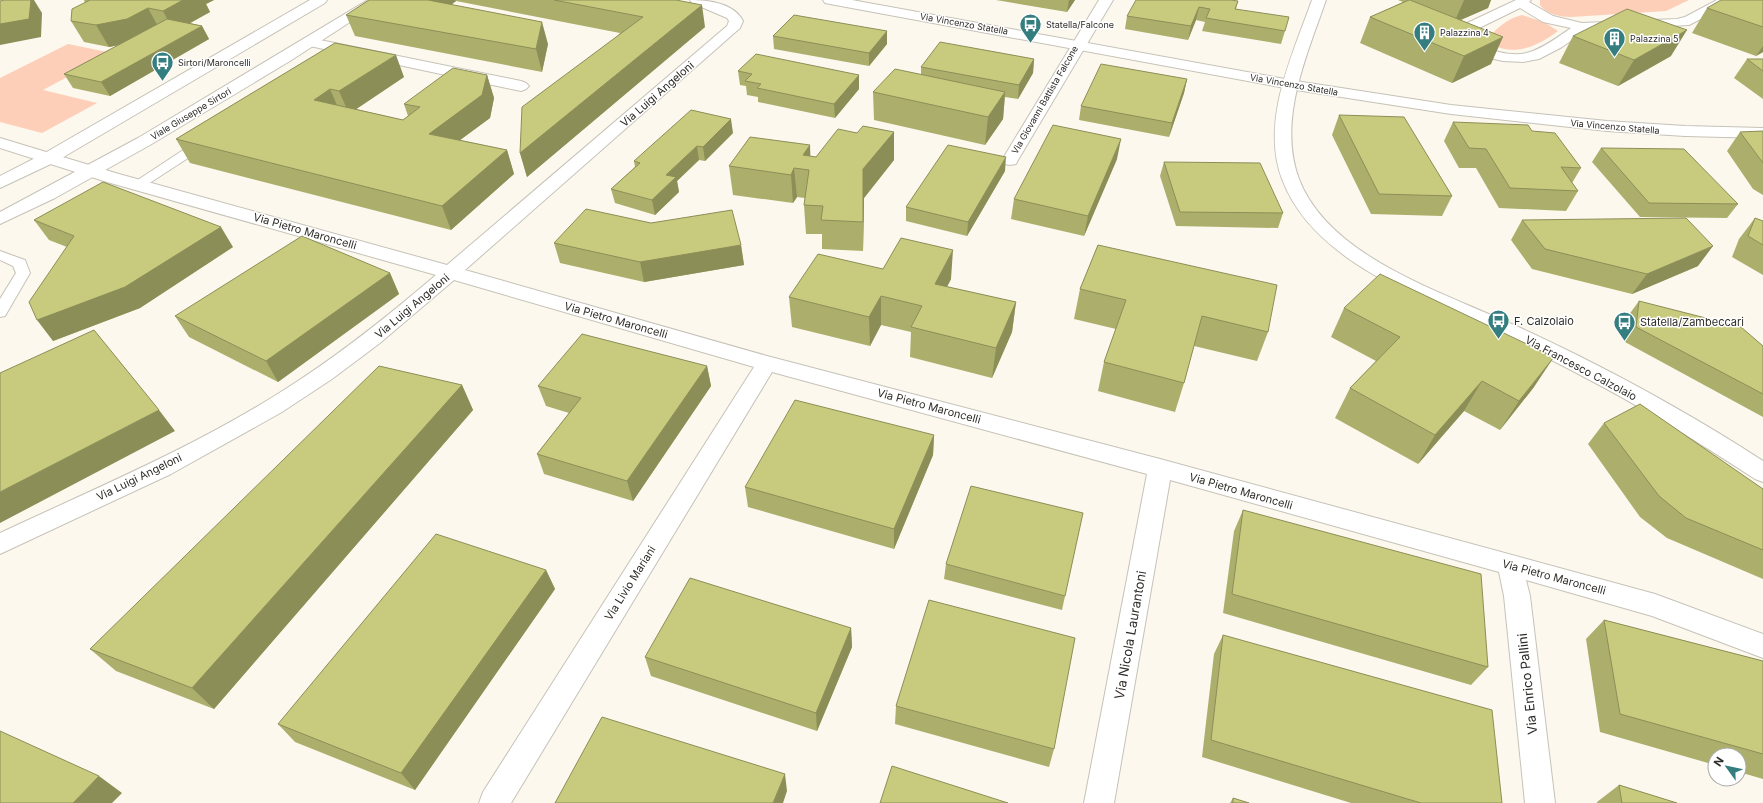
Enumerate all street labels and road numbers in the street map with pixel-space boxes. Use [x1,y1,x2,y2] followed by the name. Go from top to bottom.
[919,10,1009,37] street label: Via Vincenzo Statella
[1009,44,1080,156] street label: Via Giovanni Battista Falcone
[617,58,697,130] street label: Via Luigi Angeloni
[1249,71,1339,98] street label: Via Vincenzo Statella
[149,85,233,142] street label: Viale Giuseppe Sirtori
[1570,117,1660,136] street label: Via Vincenzo Statella
[252,210,358,252] street label: Via Pietro Maroncelli
[372,271,452,341] street label: Via Luigi Angeloni
[563,299,669,341] street label: Via Pietro Maroncelli
[1523,333,1640,404] street label: Via Francesco Calzolaio
[876,385,982,427] street label: Via Pietro Maroncelli
[94,450,184,504] street label: Via Luigi Angeloni
[1188,470,1294,512] street label: Via Pietro Maroncelli
[601,543,659,623] street label: Via Livio Mariani
[1501,556,1607,598] street label: Via Pietro Maroncelli
[1111,569,1149,701] street label: Via Nicola Laurantoni
[1514,633,1540,735] street label: Via Enrico Pallini

